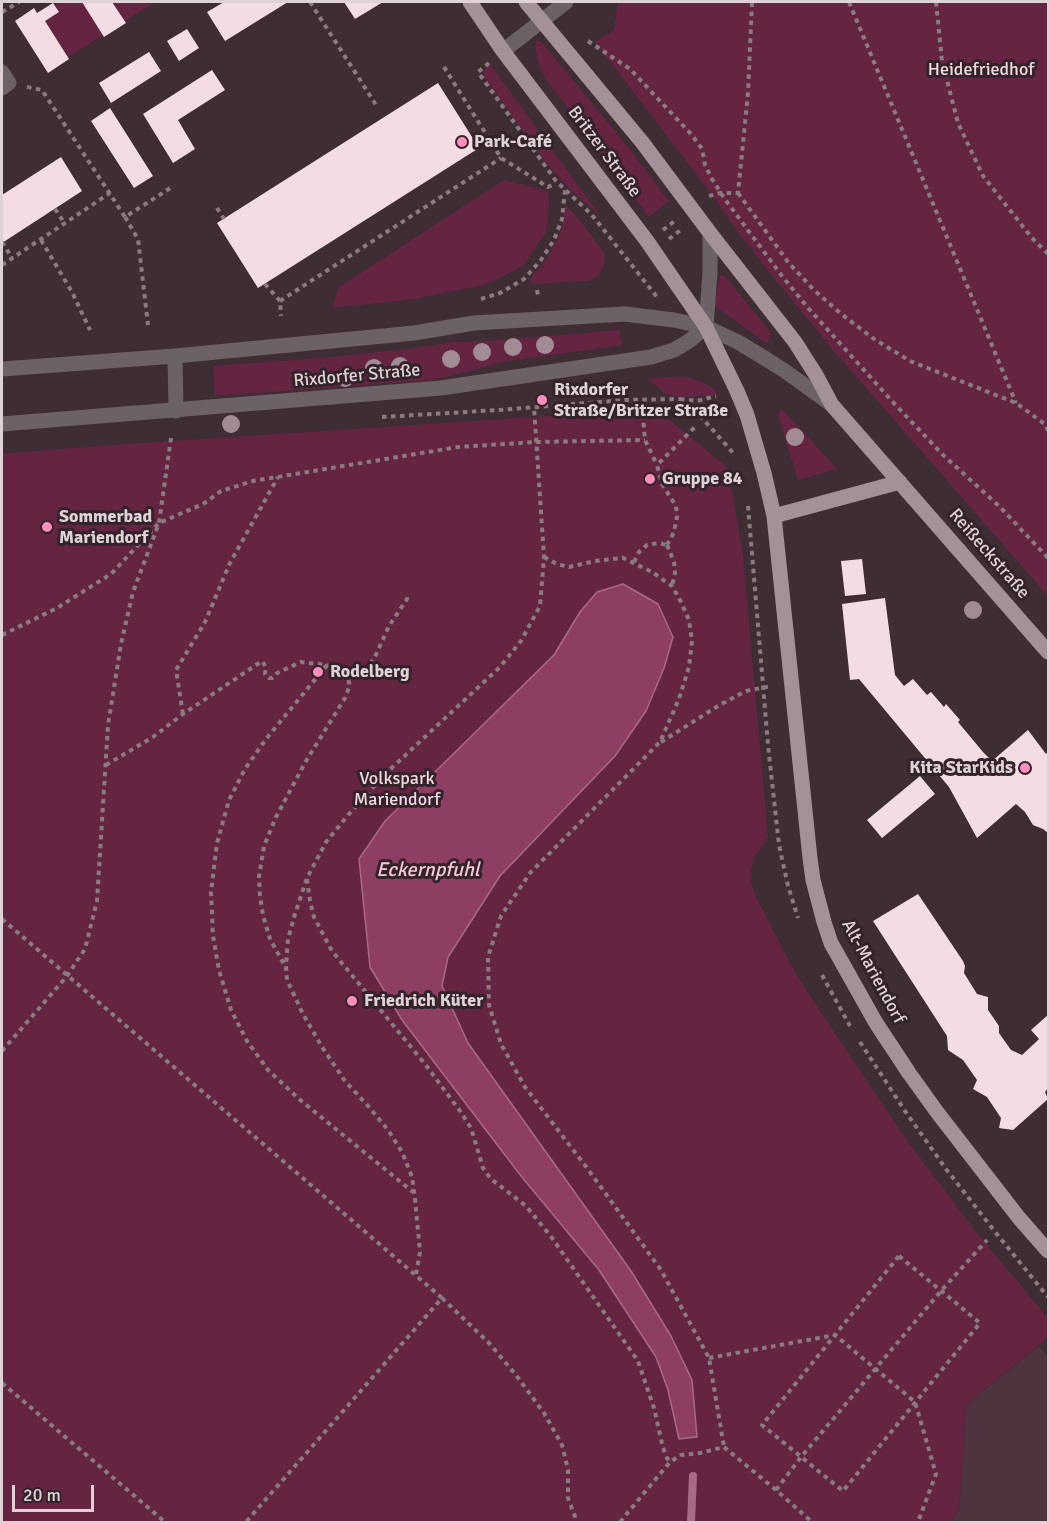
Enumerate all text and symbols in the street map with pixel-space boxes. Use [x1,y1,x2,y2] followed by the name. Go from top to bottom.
[928,59,1034,81] park label: Heidefriedhof
[563,102,645,202] street label: Britzer Straße
[474,131,552,153] place label: Park-Café
[455,135,469,149] marker: Park-Café
[293,360,421,392] street label: Rixdorfer Straße
[554,379,728,422] place label: Rixdorfer Straße/Britzer Straße
[535,393,549,407] marker: Rixdorfer Straße/Britzer Straße
[662,468,743,490] place label: Gruppe 84
[643,472,657,486] marker: Gruppe 84
[944,505,1034,603] street label: Reißeckstraße
[59,506,152,548] place label: Sommerbad Mariendorf
[40,520,54,534] marker: Sommerbad Mariendorf
[330,661,410,683] place label: Rodelberg
[311,665,325,679] marker: Rodelberg
[909,757,1013,779] place label: Kita StarKids
[1018,761,1032,775] marker: Kita StarKids
[354,768,440,810] park label: Volkspark Mariendorf
[376,859,480,883] water label: Eckernpfuhl
[837,916,909,1028] street label: Alt-Mariendorf
[364,990,483,1012] place label: Friedrich Küter
[345,994,359,1008] marker: Friedrich Küter
[15,1473,98,1511] scale bar
[23,1484,61,1506] text: 20 m

